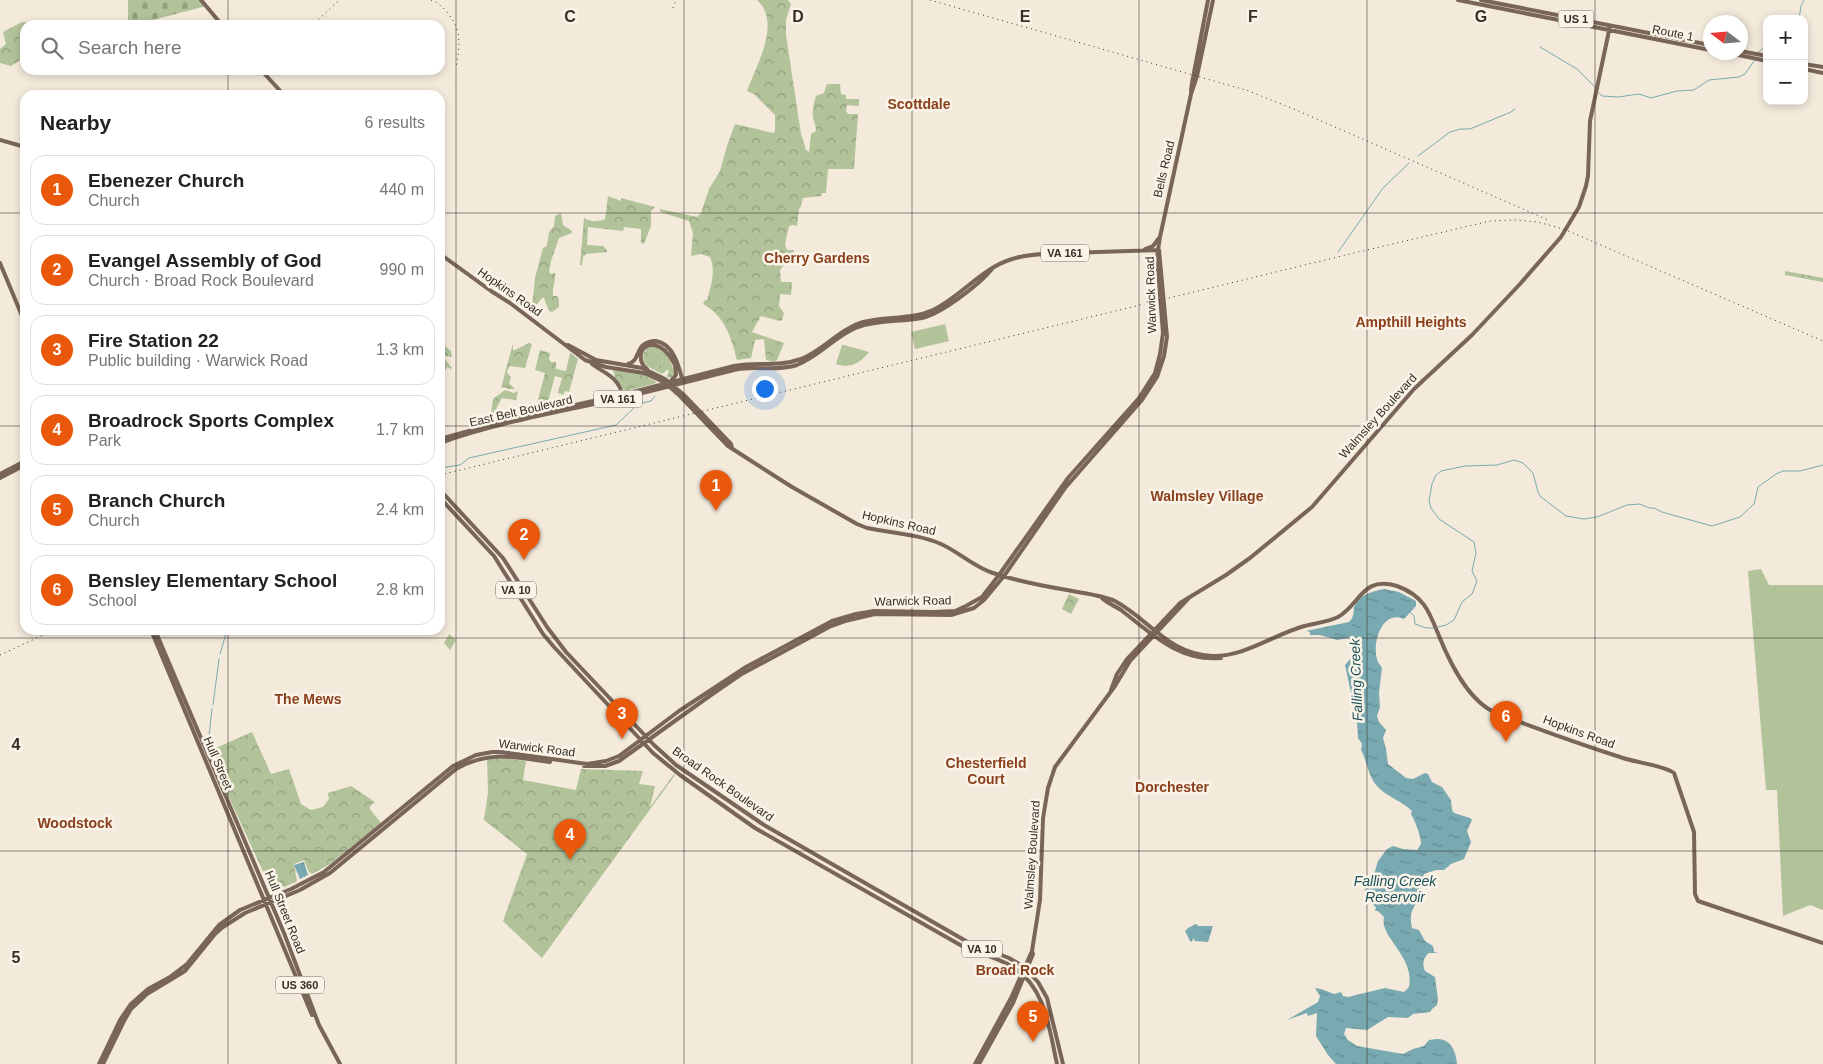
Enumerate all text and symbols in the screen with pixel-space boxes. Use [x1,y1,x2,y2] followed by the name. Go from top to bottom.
[564,8,576,25] text: C
[792,8,804,25] text: D
[1020,8,1031,25] text: E
[1248,8,1258,25] text: F
[1475,8,1487,25] text: G
[1558,10,1594,28] road number: US 1
[1703,15,1748,60] north arrow
[1763,15,1808,105] map controls
[1763,15,1808,60] button: +
[20,20,445,75] search box
[1651,22,1695,44] street label: Route 1
[38,34,66,62] icon: search
[78,37,182,58] text: Search here
[1763,60,1808,105] button: −
[887,96,951,112] district label: Scottdale
[40,111,111,134] text: Nearby
[365,114,425,131] text: 6 results
[1151,139,1177,199] street label: Bells Road
[88,170,244,191] text: Ebenezer Church
[53,181,61,198] text: 1
[380,181,424,198] text: 440 m
[88,192,140,209] text: Church
[1041,244,1089,262] road number: VA 161
[88,250,322,271] text: Evangel Assembly of God
[764,250,870,266] district label: Cherry Gardens
[1143,256,1159,334] street label: Warwick Road
[53,261,61,278] text: 2
[380,261,424,278] text: 990 m
[475,265,545,319] street label: Hopkins Road
[88,272,314,289] text: Church · Broad Rock Boulevard
[1355,314,1467,330] district label: Ampthill Heights
[88,330,219,351] text: Fire Station 22
[53,341,61,358] text: 3
[376,341,424,358] text: 1.3 km
[88,352,308,369] text: Public building · Warwick Road
[1336,371,1420,461] street label: Walmsley Boulevard
[752,376,778,402] your location
[594,390,642,408] road number: VA 161
[468,392,574,430] street label: East Belt Boulevard
[88,410,334,431] text: Broadrock Sports Complex
[53,421,61,438] text: 4
[376,421,424,438] text: 1.7 km
[88,432,121,449] text: Park
[700,470,732,511] pin: 1
[1151,488,1264,504] district label: Walmsley Village
[88,490,225,511] text: Branch Church
[53,501,61,518] text: 5
[376,501,424,518] text: 2.4 km
[861,508,937,538] street label: Hopkins Road
[88,512,140,529] text: Church
[508,519,540,560] pin: 2
[88,570,337,591] text: Bensley Elementary School
[53,581,61,598] text: 6
[376,581,424,598] text: 2.8 km
[496,582,536,598] road number: VA 10
[88,592,137,609] text: School
[874,593,952,609] street label: Warwick Road
[1347,638,1365,721] water label: Falling Creek
[275,691,342,707] district label: The Mews
[606,698,638,739] pin: 3
[1490,701,1522,742] pin: 6
[1541,713,1617,751] street label: Hopkins Road
[201,734,236,792] street label: Hull Street
[12,736,21,753] text: 4
[498,736,576,760] street label: Warwick Road
[670,744,776,824] street label: Broad Rock Boulevard
[946,755,1026,787] district label: Chesterfield Court
[1135,779,1210,795] district label: Dorchester
[1021,800,1043,910] street label: Walmsley Boulevard
[37,815,113,831] district label: Woodstock
[554,819,586,860] pin: 4
[262,869,308,955] street label: Hull Street Road
[1354,873,1437,905] water label: Falling Creek Reservoir
[962,941,1002,958] road number: VA 10
[12,949,21,966] text: 5
[976,962,1054,978] district label: Broad Rock
[276,976,324,994] road number: US 360
[1017,1001,1049,1042] pin: 5

